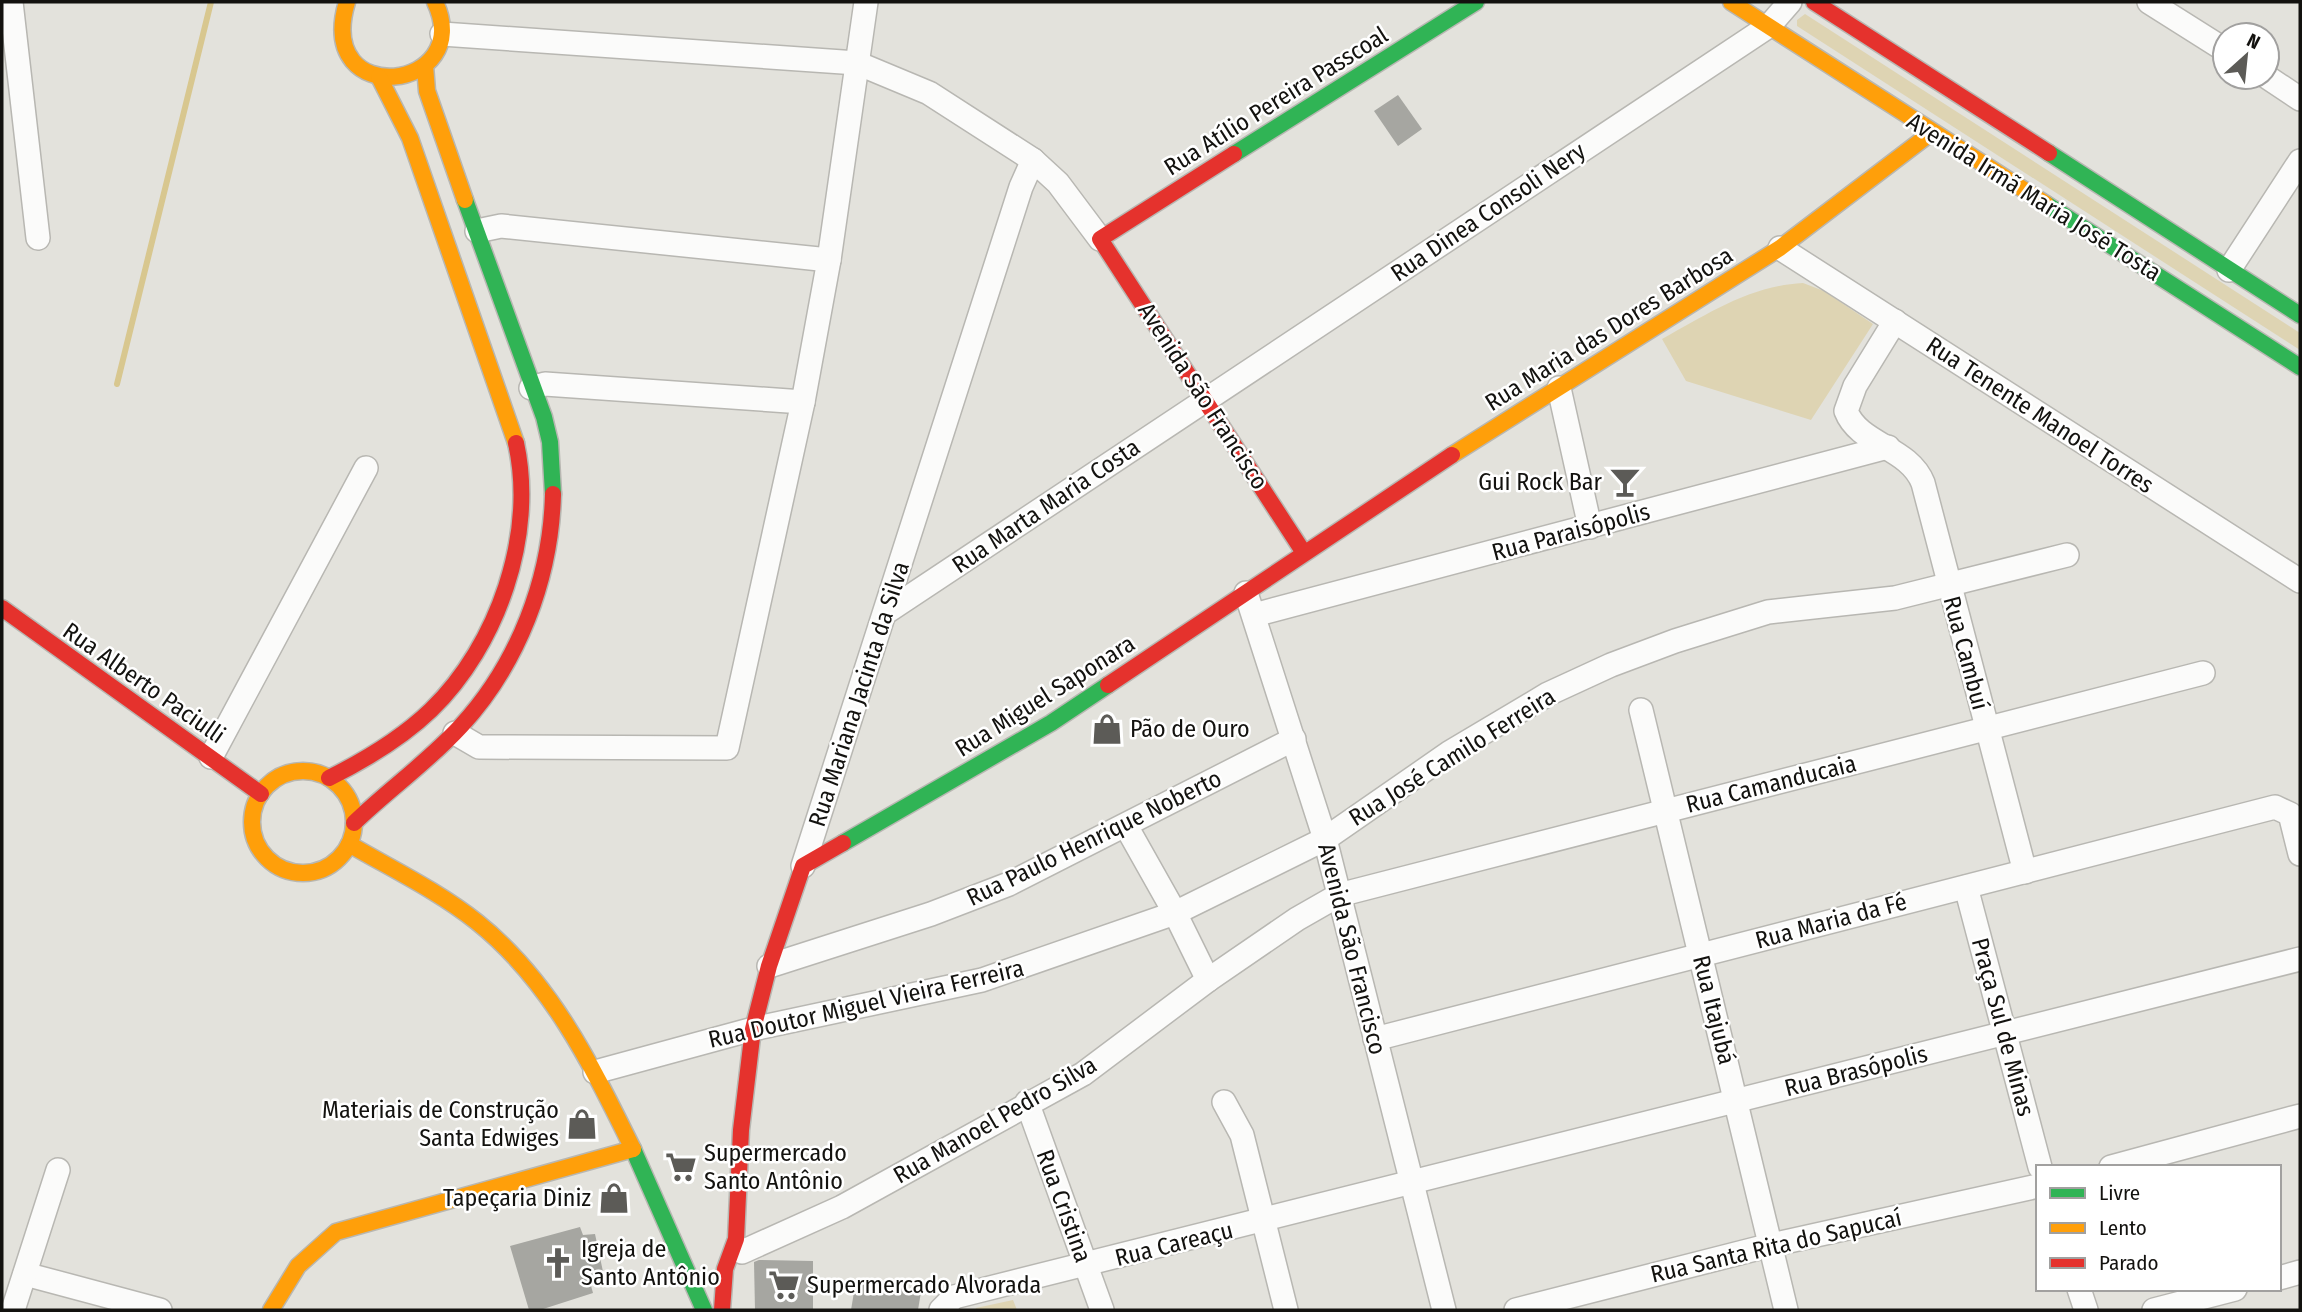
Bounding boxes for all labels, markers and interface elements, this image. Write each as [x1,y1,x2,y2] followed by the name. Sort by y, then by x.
[1159,21,1393,181] street label: Rua Atílio Pereira Passcoal
[2211,21,2281,91] north arrow
[2243,28,2264,54] text: N
[1902,107,2166,287] street label: Avenida Irmã Maria José Tosta
[1386,136,1591,287] street label: Rua Dinea Consoli Nery
[1480,241,1738,417] street label: Rua Maria das Dores Barbosa
[1132,298,1274,494] street label: Avenida São Francisco
[1921,331,2159,499] street label: Rua Tenente Manoel Torres
[947,433,1145,579] street label: Rua Marta Maria Costa
[1608,465,1642,499] bar icon: Gui Rock Bar
[1478,468,1603,496] place label: Gui Rock Bar
[1489,497,1653,567] street label: Rua Paraisópolis
[803,558,915,830] street label: Rua Mariana Jacinta da Silva
[1937,593,1995,713] street label: Rua Cambuí
[58,617,230,749] street label: Rua Alberto Paciulli
[950,629,1140,763] street label: Rua Miguel Saponara
[1344,682,1560,832] street label: Rua José Camilo Ferreira
[1090,712,1124,746] shop icon: Pão de Ouro
[1130,715,1250,743] place label: Pão de Ouro
[1683,749,1859,819] street label: Rua Camanducaia
[962,764,1226,912] street label: Rua Paulo Henrique Noberto
[1312,840,1392,1058] street label: Avenida São Francisco
[1752,887,1910,955] street label: Rua Maria da Fé
[1966,935,2040,1119] street label: Praça Sul de Minas
[1687,953,1741,1067] street label: Rua Itajubá
[706,954,1026,1054] street label: Rua Doutor Miguel Vieira Ferreira
[1782,1040,1930,1102] street label: Rua Brasópolis
[889,1050,1101,1190] street label: Rua Manoel Pedro Silva
[322,1096,559,1152] place label: Materiais de Construção Santa Edwiges
[565,1107,599,1141] shop icon: Materiais de Construção Santa Edwiges
[704,1139,847,1195] place label: Supermercado Santo Antônio
[1031,1146,1097,1266] street label: Rua Cristina
[664,1150,698,1184] supermarket icon: Supermercado Santo Antônio
[2036,1165,2281,1291] legend
[2099,1180,2140,1206] text: Livre
[597,1181,631,1215] shop icon: Tapeçaria Diniz
[443,1184,591,1212] place label: Tapeçaria Diniz
[1648,1203,1904,1289] street label: Rua Santa Rita do Sapucaí
[2099,1215,2147,1241] text: Lento
[1112,1216,1236,1272] street label: Rua Careaçu
[581,1235,720,1291] place label: Igreja de Santo Antônio
[541,1246,575,1280] church icon: Igreja de Santo Antônio
[2099,1250,2158,1276] text: Parado
[767,1268,801,1302] supermarket icon: Supermercado Alvorada
[807,1271,1041,1299] place label: Supermercado Alvorada

